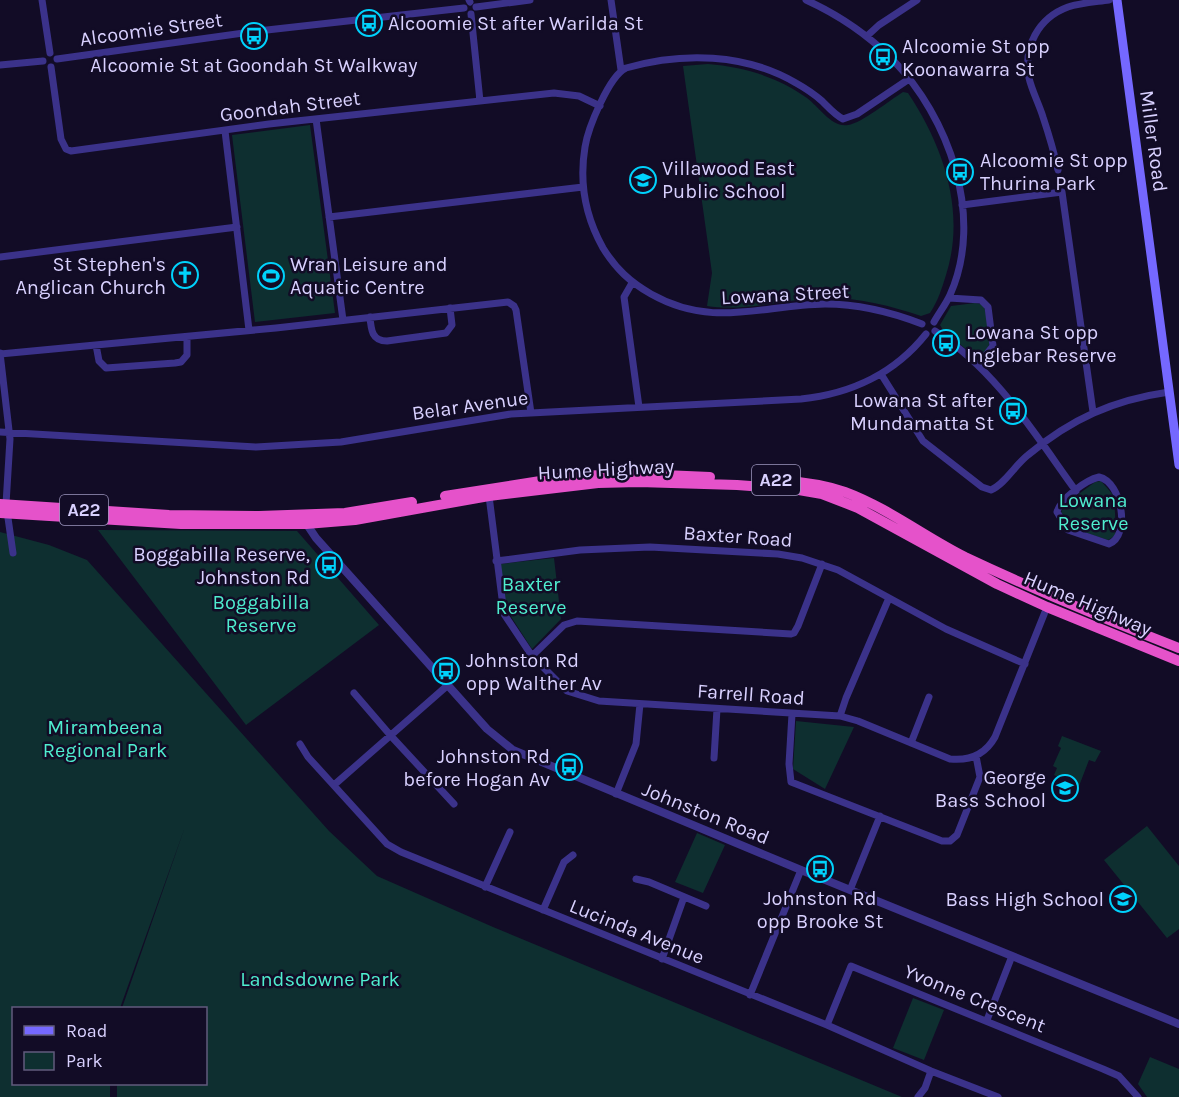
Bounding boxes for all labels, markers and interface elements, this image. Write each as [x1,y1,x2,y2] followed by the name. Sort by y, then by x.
[78,8,224,51] street label: Alcoomie Street
[354,8,384,38] bus stop icon: Alcoomie St after Warilda St
[388,12,644,35] place label: Alcoomie St after Warilda St
[239,21,269,51] bus stop icon: Alcoomie St at Goondah St Walkway
[902,35,1050,81] place label: Alcoomie St opp Koonawarra St
[868,42,898,72] bus stop icon: Alcoomie St opp Koonawarra St
[90,54,418,77] place label: Alcoomie St at Goondah St Walkway
[218,86,362,127] street label: Goondah Street
[1135,89,1172,193] street label: Miller Road
[980,149,1128,195] place label: Alcoomie St opp Thurina Park
[662,157,795,203] place label: Villawood East Public School
[945,157,975,187] bus stop icon: Alcoomie St opp Thurina Park
[628,165,658,195] school or university icon: Villawood East Public School
[15,253,166,299] place label: St Stephen's Anglican Church
[290,253,448,299] place label: Wran Leisure and Aquatic Centre
[170,260,200,290] church icon: St Stephen's Anglican Church
[256,261,286,291] sports icon: Wran Leisure and Aquatic Centre
[720,280,850,309] street label: Lowana Street
[966,321,1117,367] place label: Lowana St opp Inglebar Reserve
[931,328,961,358] bus stop icon: Lowana St opp Inglebar Reserve
[410,386,530,425] street label: Belar Avenue
[850,389,995,435] place label: Lowana St after Mundamatta St
[998,396,1028,426] bus stop icon: Lowana St after Mundamatta St
[537,454,675,485] street label: Hume Highway
[752,465,800,495] road number: A22
[1058,489,1128,535] park label: Lowana Reserve
[60,495,108,525] road number: A22
[683,521,793,552] street label: Baxter Road
[133,543,310,589] place label: Boggabilla Reserve, Johnston Rd
[314,550,344,580] bus stop icon: Boggabilla Reserve, Johnston Rd
[1020,566,1155,641] street label: Hume Highway
[496,573,566,619] park label: Baxter Reserve
[213,591,309,637] park label: Boggabilla Reserve
[466,649,602,695] place label: Johnston Rd opp Walther Av
[431,656,461,686] bus stop icon: Johnston Rd opp Walther Av
[696,679,806,710] street label: Farrell Road
[43,716,167,762] park label: Mirambeena Regional Park
[403,745,550,791] place label: Johnston Rd before Hogan Av
[554,752,584,782] bus stop icon: Johnston Rd before Hogan Av
[935,766,1046,812] place label: George Bass School
[1050,773,1080,803] school or university icon: George Bass School
[639,778,773,849] street label: Johnston Road
[805,854,835,884] bus stop icon: Johnston Rd opp Brooke St
[1108,884,1138,914] school or university icon: Bass High School
[757,887,884,933] place label: Johnston Rd opp Brooke St
[945,888,1104,911] place label: Bass High School
[566,894,708,969] street label: Lucinda Avenue
[901,960,1049,1038] street label: Yvonne Crescent
[240,968,400,991] park label: Landsdowne Park
[12,1007,207,1085] legend
[66,1020,107,1042] text: Road
[66,1050,103,1072] text: Park

